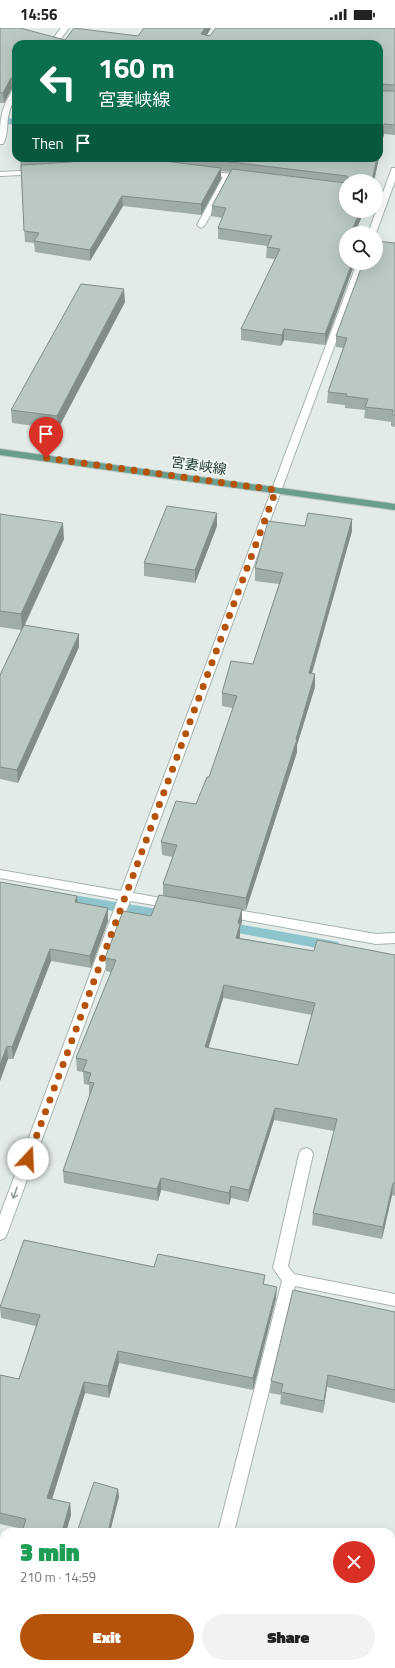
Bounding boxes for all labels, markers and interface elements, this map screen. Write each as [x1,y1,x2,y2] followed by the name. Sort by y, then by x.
[20,3,57,26] text: 14:56
[98,46,175,89] text: 160 m
[32,56,84,108] icon: left
[98,86,170,113] text: 宮妻峡線
[32,132,64,155] text: Then
[72,132,94,154] icon: arrive
[339,174,383,270] map controls
[339,174,383,218] button: sound
[339,226,383,270] button: search
[29,417,63,458] pin
[35,423,57,445] icon: arrive
[170,451,228,479] street label: 宮妻峡線
[7.0,1138,49.0,1180] position arrow
[11,1187,18,1200] one-way arrow
[20,1534,80,1570] text: 3 min
[333,1541,375,1583] button: close
[20,1567,96,1587] text: 210 m · 14:59
[20,1614,194,1660] button: Exit
[202,1614,375,1660] button: Share

